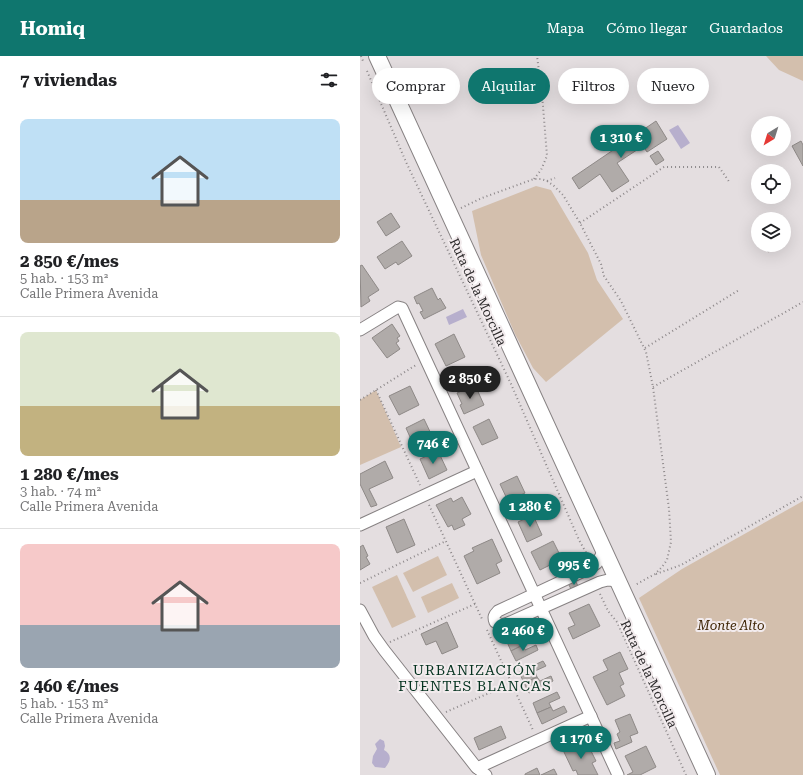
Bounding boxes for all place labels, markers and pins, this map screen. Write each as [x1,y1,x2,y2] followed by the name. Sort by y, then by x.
[584,125,658,159] pin: 1 310 €
[433,366,507,400] pin: 2 850 €
[405,431,461,465] pin: 746 €
[493,494,567,528] pin: 1 280 €
[546,552,602,586] pin: 995 €
[486,618,560,652] pin: 2 460 €
[544,726,618,760] pin: 1 170 €

